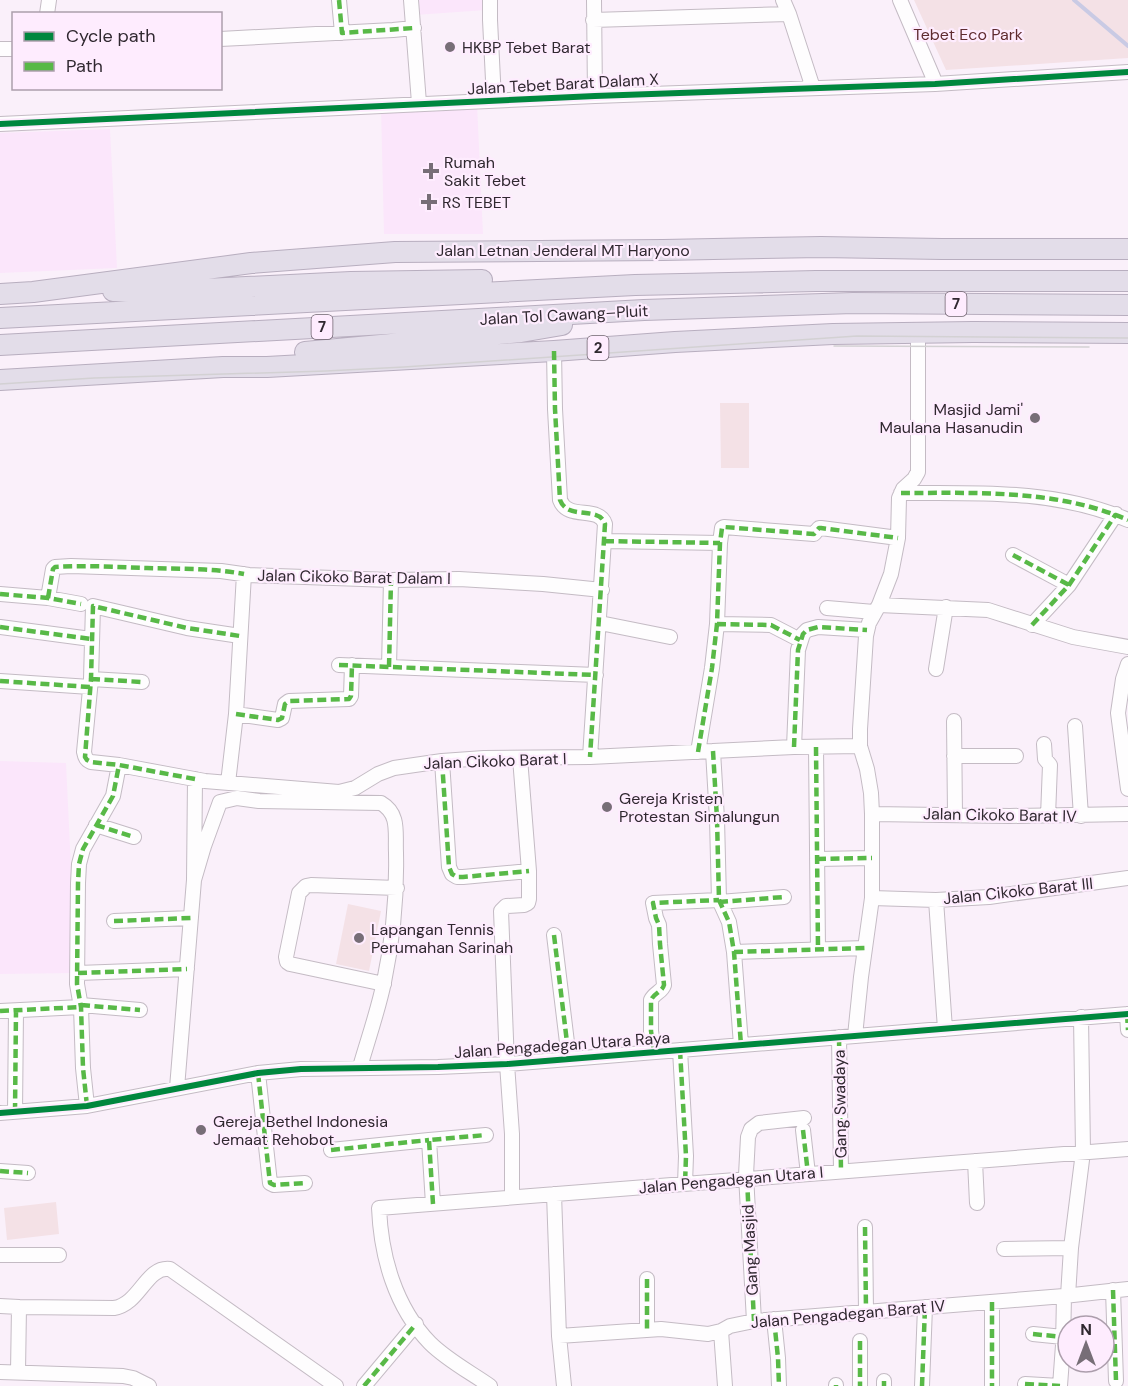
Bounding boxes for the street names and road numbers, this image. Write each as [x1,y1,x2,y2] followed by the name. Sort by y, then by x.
[467,68,660,100] street label: Jalan Tebet Barat Dalam X
[436,240,690,261] street label: Jalan Letnan Jenderal MT Haryono
[946,292,966,316] road number: 7
[479,300,649,330] street label: Jalan Tol Cawang–Pluit
[312,315,332,339] road number: 7
[588,336,608,360] road number: 2
[257,565,451,589] street label: Jalan Cikoko Barat Dalam I
[423,748,567,774] street label: Jalan Cikoko Barat I
[923,803,1077,827] street label: Jalan Cikoko Barat IV
[942,873,1094,909] street label: Jalan Cikoko Barat III
[453,1027,671,1063] street label: Jalan Pengadegan Utara Raya
[829,1049,851,1159] street label: Gang Swadaya
[638,1161,824,1199] street label: Jalan Pengadegan Utara I
[737,1204,763,1296] street label: Gang Masjid
[750,1295,946,1333] street label: Jalan Pengadegan Barat IV

